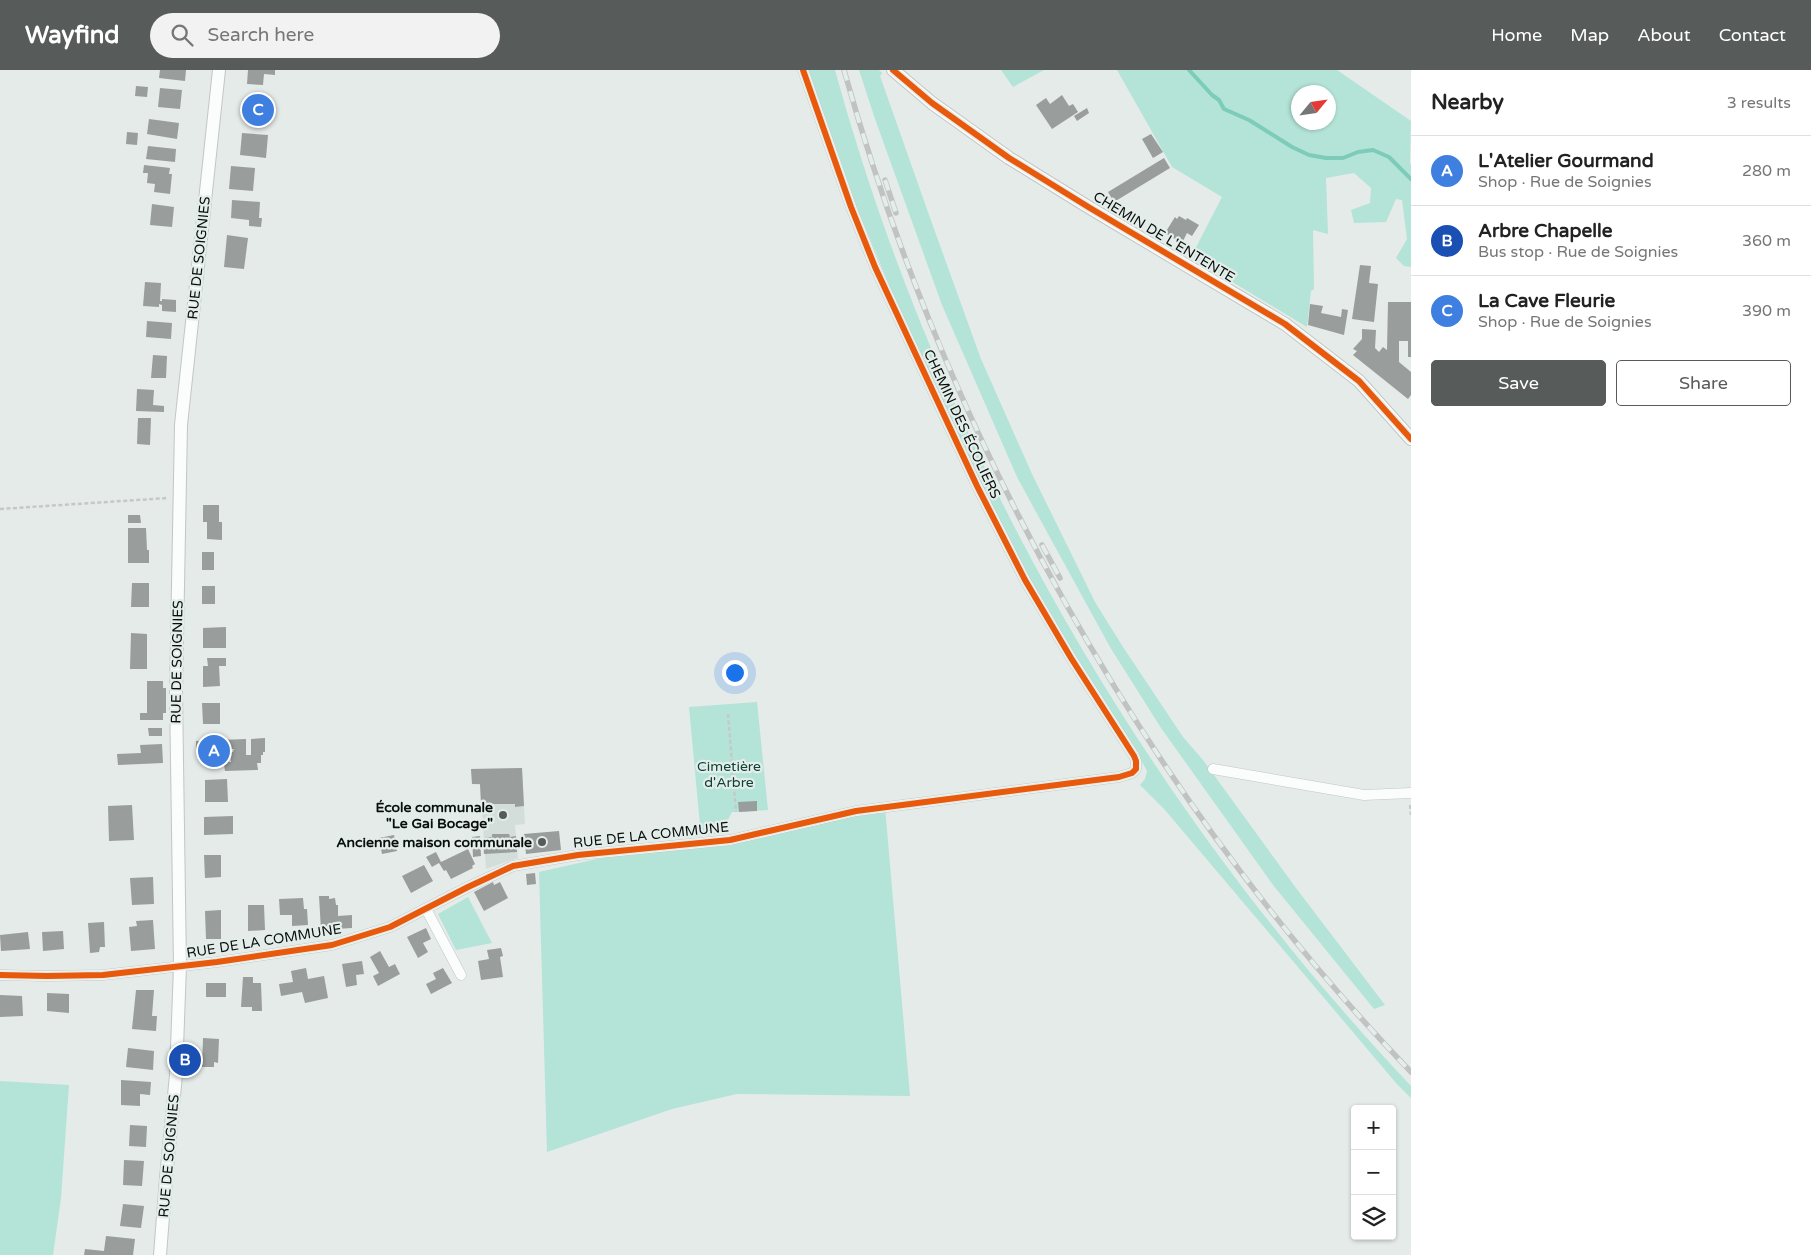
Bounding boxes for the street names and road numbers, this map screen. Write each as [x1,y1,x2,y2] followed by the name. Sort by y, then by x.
[1090,188,1238,286] street label: CHEMIN DE L'ENTENTE
[184,195,214,320] street label: RUE DE SOIGNIES
[920,347,1004,502] street label: CHEMIN DES ÉCOLIERS
[167,600,187,724] street label: RUE DE SOIGNIES
[572,818,730,852] street label: RUE DE LA COMMUNE
[185,920,343,962] street label: RUE DE LA COMMUNE
[155,1093,183,1218] street label: RUE DE SOIGNIES

